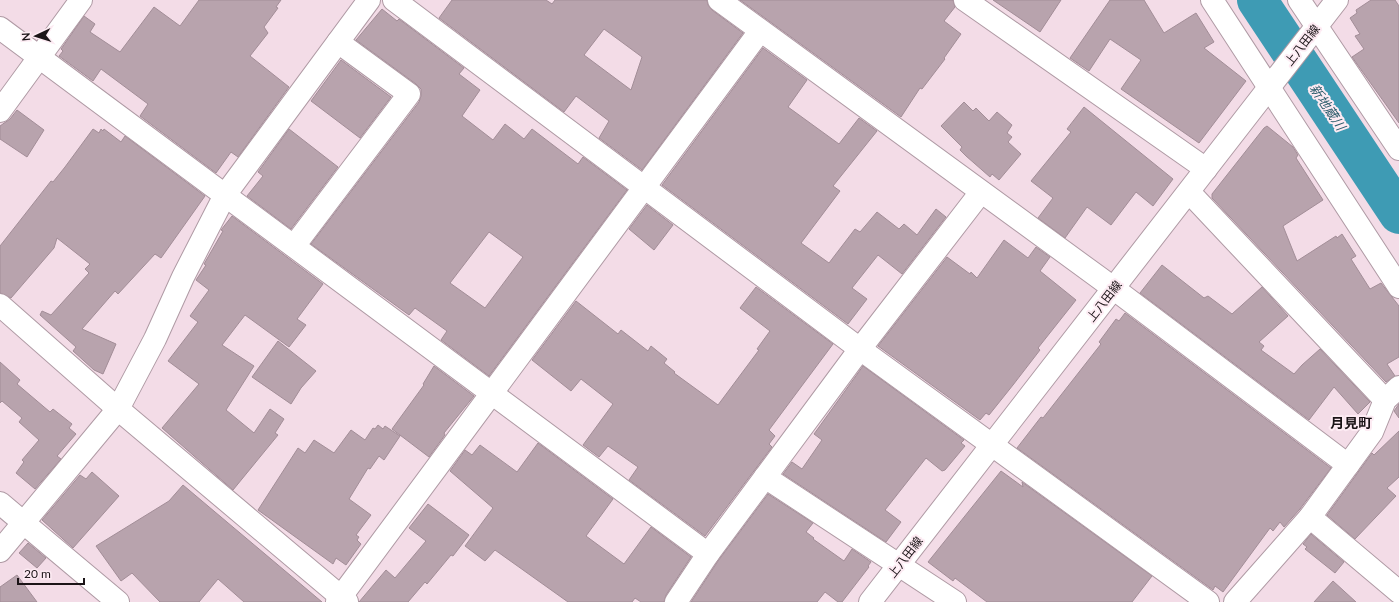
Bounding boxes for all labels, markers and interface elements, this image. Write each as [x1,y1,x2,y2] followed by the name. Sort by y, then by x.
[16,16,56,56] north arrow
[1281,21,1323,69] street label: 上八田線
[19,32,32,41] text: N
[1307,81,1350,135] water label: 新地蔵川
[1083,277,1125,325] street label: 上八田線
[1330,414,1372,431] district label: 月見町
[884,533,926,581] street label: 上八田線
[18,560,84,586] scale bar
[24,566,51,581] text: 20 m

